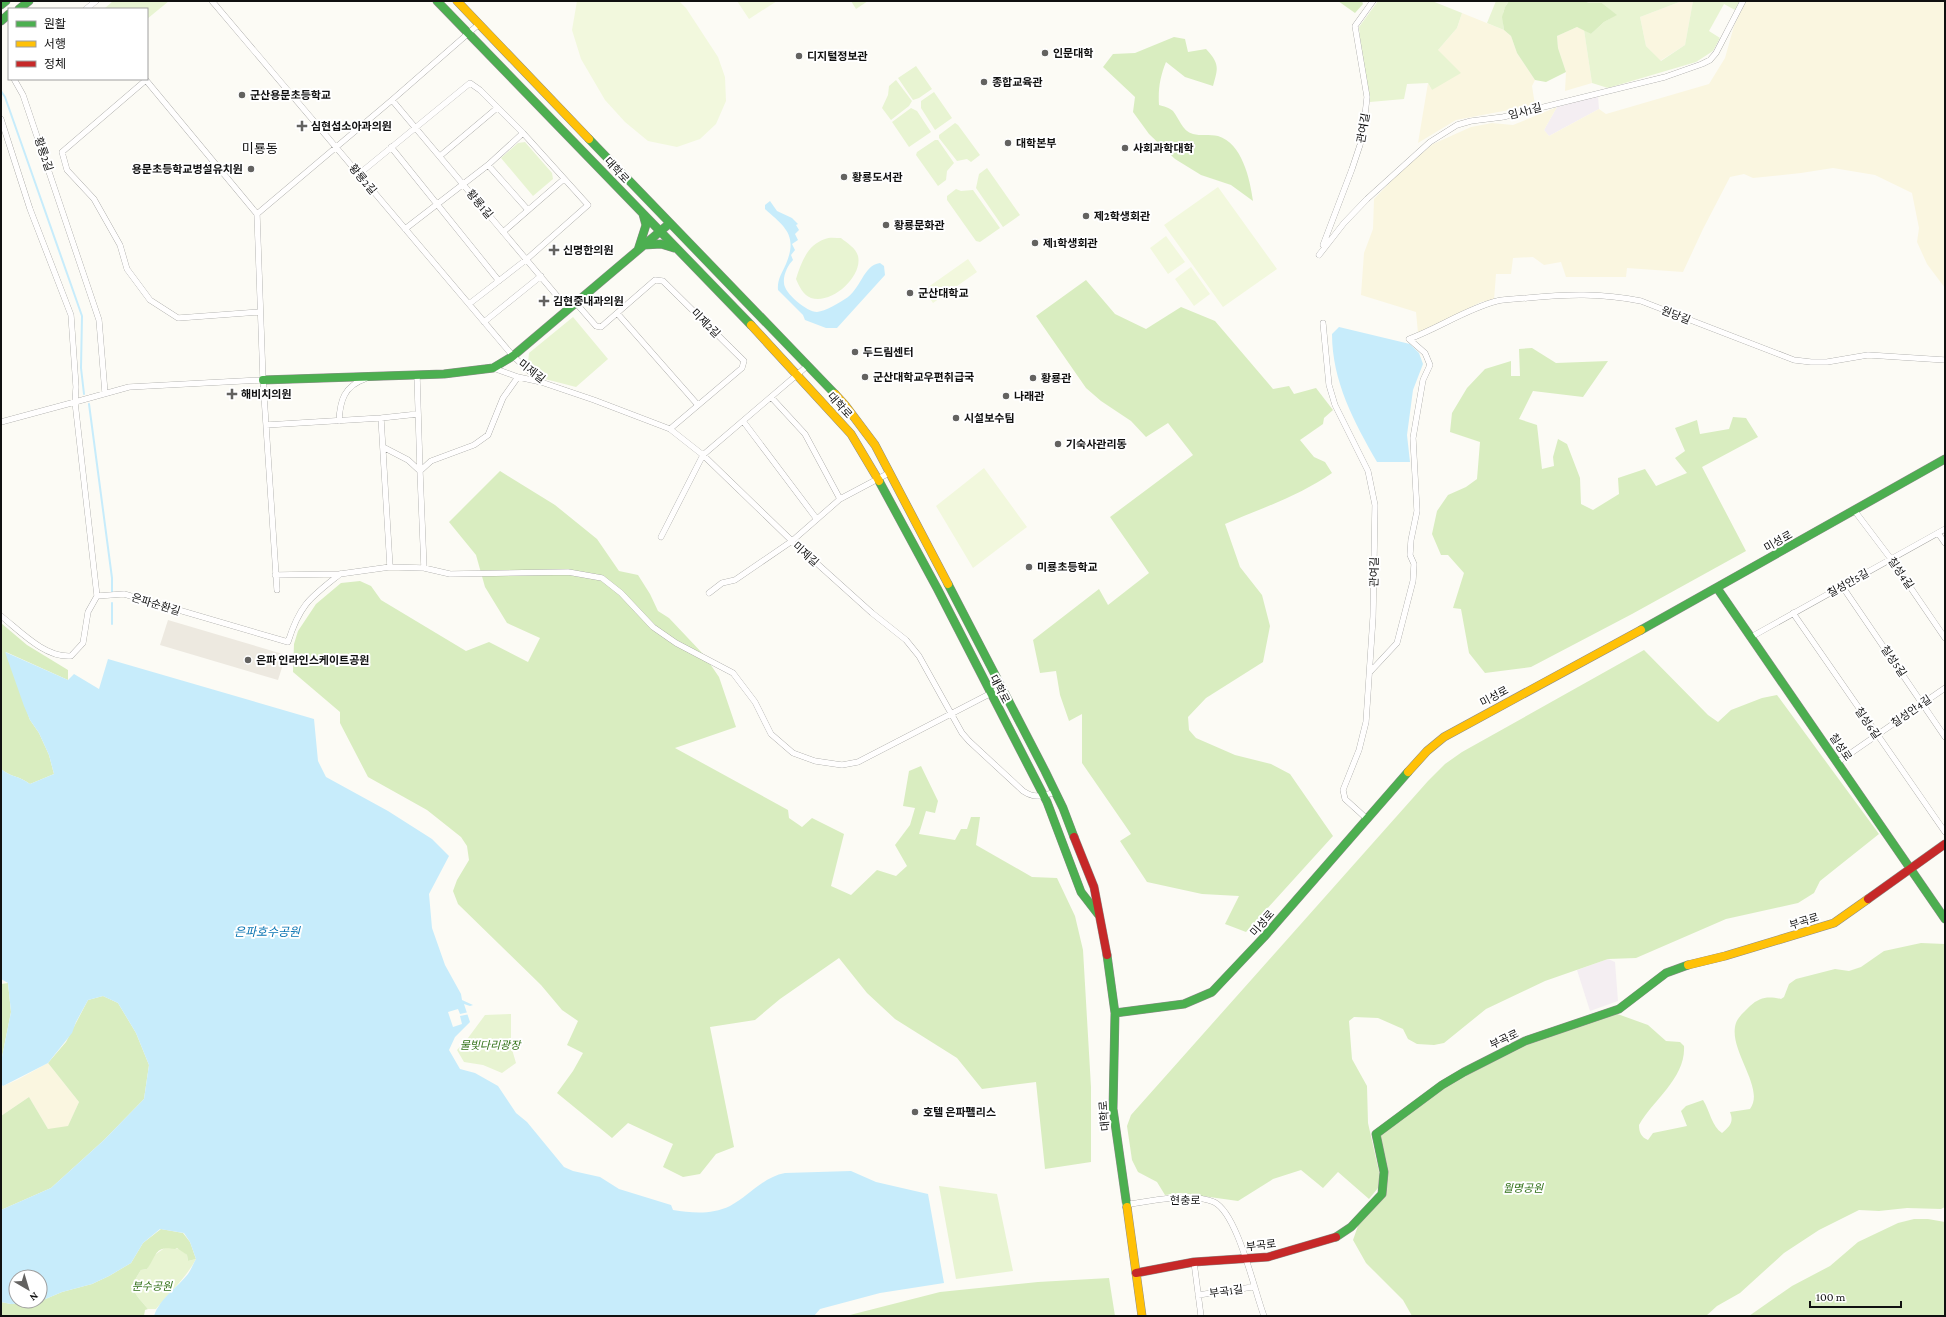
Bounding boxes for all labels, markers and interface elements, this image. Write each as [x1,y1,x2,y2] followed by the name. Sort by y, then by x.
[8,8,148,80] legend
[44,17,66,31] text: 원활
[44,37,66,51] text: 서행
[1053,47,1093,59] place label: 인문대학
[1040,48,1050,58] marker: 인문대학
[807,50,868,62] place label: 디지털정보관
[794,51,804,61] marker: 디지털정보관
[44,57,66,71] text: 정체
[992,76,1043,88] place label: 종합교육관
[979,77,989,87] marker: 종합교육관
[250,89,331,101] place label: 군산용문초등학교
[237,90,247,100] marker: 군산용문초등학교
[1507,101,1543,121] street label: 임사1길
[1354,112,1372,144] street label: 관여길
[296,120,308,132] marker: 심현섭소아과의원
[311,120,392,132] place label: 심현섭소아과의원
[33,135,55,173] street label: 황룡2길
[1016,137,1056,149] place label: 대학본부
[1003,138,1013,148] marker: 대학본부
[242,141,278,156] district label: 미룡동
[1133,142,1194,154] place label: 사회과학대학
[1120,143,1130,153] marker: 사회과학대학
[602,155,632,185] street label: 대학로
[347,162,379,196] street label: 황룡2길
[132,163,243,175] place label: 용문초등학교병설유치원
[246,164,256,174] marker: 용문초등학교병설유치원
[852,171,903,183] place label: 황룡도서관
[839,172,849,182] marker: 황룡도서관
[464,187,496,221] street label: 황룡1길
[1094,210,1150,222] place label: 제2학생회관
[1081,211,1091,221] marker: 제2학생회관
[894,219,945,231] place label: 황룡문화관
[881,220,891,230] marker: 황룡문화관
[1043,237,1098,249] place label: 제1학생회관
[1030,238,1040,248] marker: 제1학생회관
[548,244,560,256] marker: 신명한의원
[563,244,614,256] place label: 신명한의원
[918,287,969,299] place label: 군산대학교
[905,288,915,298] marker: 군산대학교
[538,295,550,307] marker: 김현중내과의원
[553,295,624,307] place label: 김현중내과의원
[1660,304,1692,326] street label: 원당길
[689,306,723,340] street label: 미제2길
[863,346,914,358] place label: 두드림센터
[850,347,860,357] marker: 두드림센터
[516,357,548,385] street label: 미제길
[873,371,974,383] place label: 군산대학교우편취급국
[860,372,870,382] marker: 군산대학교우편취급국
[1041,372,1071,384] place label: 황룡관
[1028,373,1038,383] marker: 황룡관
[226,388,238,400] marker: 해비치의원
[241,388,292,400] place label: 해비치의원
[825,390,855,420] street label: 대학로
[1014,390,1044,402] place label: 나래관
[1001,391,1011,401] marker: 나래관
[964,412,1015,424] place label: 시설보수팀
[951,413,961,423] marker: 시설보수팀
[1066,438,1127,450] place label: 기숙사관리동
[1053,439,1063,449] marker: 기숙사관리동
[1762,528,1794,554] street label: 미성로
[791,539,821,569] street label: 미제길
[1886,555,1916,591] street label: 칠성4길
[1368,557,1380,587] street label: 관여길
[1037,561,1098,573] place label: 미룡초등학교
[1024,562,1034,572] marker: 미룡초등학교
[1825,567,1871,599] street label: 칠성안5길
[130,591,182,617] street label: 은파순환길
[1879,643,1909,679] street label: 칠성5길
[256,654,369,666] place label: 은파 인라인스케이트공원
[243,655,253,665] marker: 은파 인라인스케이트공원
[988,673,1012,705] street label: 대학로
[1478,684,1510,708] street label: 미성로
[1889,693,1933,729] street label: 칠성안4길
[1853,705,1883,741] street label: 칠성6길
[1827,731,1855,763] street label: 칠성로
[1248,908,1276,938] street label: 미성로
[1788,911,1820,931] street label: 부곡로
[234,925,301,939] water label: 은파호수공원
[1488,1027,1520,1051] street label: 부곡로
[460,1039,522,1051] park label: 물빛다리광장
[1097,1100,1111,1132] street label: 대학로
[923,1106,996,1118] place label: 호텔 은파펠리스
[910,1107,920,1117] marker: 호텔 은파펠리스
[1503,1182,1544,1194] park label: 월명공원
[1170,1194,1200,1206] street label: 현충로
[1245,1237,1277,1253] street label: 부곡로
[8,1269,48,1309] north arrow
[132,1280,173,1292] park label: 분수공원
[1208,1283,1244,1299] street label: 부곡1길
[1810,1283,1901,1309] scale bar
[27,1290,41,1304] text: N
[1816,1290,1846,1304] text: 100 m

